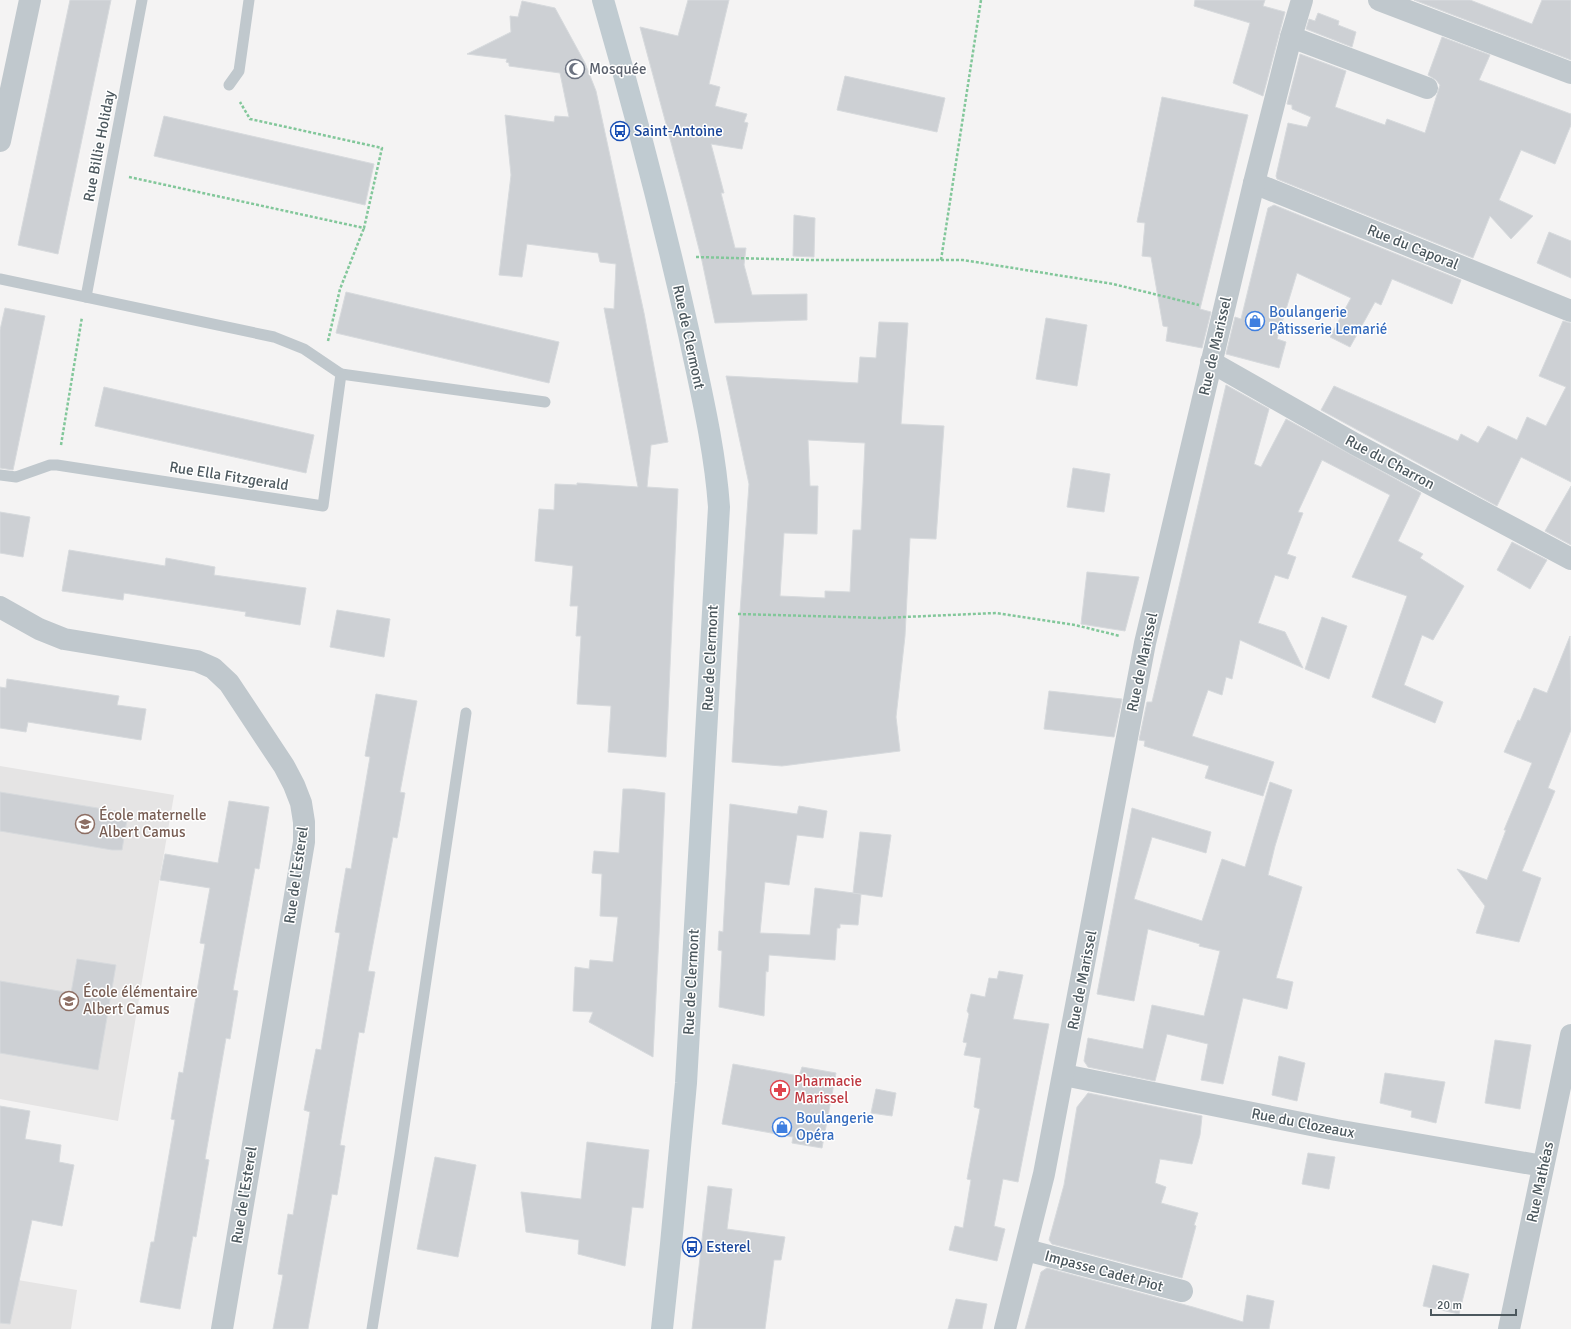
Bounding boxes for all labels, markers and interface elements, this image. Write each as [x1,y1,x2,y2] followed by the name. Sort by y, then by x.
[564,58,586,80] mosque icon: Mosquée
[589,60,647,78] place label: Mosquée
[79,89,119,203] street label: Rue Billie Holiday
[609,120,631,142] bus stop icon: Saint-Antoine
[634,122,723,140] place label: Saint-Antoine
[1365,221,1461,273] street label: Rue du Caporal
[669,283,709,391] street label: Rue de Clermont
[1195,295,1235,397] street label: Rue de Marissel
[1269,303,1387,338] place label: Boulangerie Pâtisserie Lemarié
[1244,310,1266,332] shop icon: Boulangerie Pâtisserie Lemarié
[1342,431,1438,493] street label: Rue du Charron
[168,458,290,494] street label: Rue Ella Fitzgerald
[698,605,722,711] street label: Rue de Clermont
[1123,611,1161,713] street label: Rue de Marissel
[99,805,206,841] place label: École maternelle Albert Camus
[74,813,96,835] school or university icon: École maternelle Albert Camus
[280,825,312,925] street label: Rue de l'Esterel
[679,929,703,1035] street label: Rue de Clermont
[1064,929,1100,1031] street label: Rue de Marissel
[83,982,198,1018] place label: École élémentaire Albert Camus
[58,990,80,1012] school or university icon: École élémentaire Albert Camus
[794,1072,862,1107] place label: Pharmacie Marissel
[769,1079,791,1101] pharmacy icon: Pharmacie Marissel
[1250,1104,1356,1142] street label: Rue du Clozeaux
[796,1109,874,1144] place label: Boulangerie Opéra
[771,1116,793,1138] shop icon: Boulangerie Opéra
[1523,1139,1557,1224] street label: Rue Mathéas
[227,1145,261,1245] street label: Rue de l'Esterel
[681,1236,703,1258] bus stop icon: Esterel
[706,1238,751,1256] place label: Esterel
[1043,1247,1165,1295] street label: Impasse Cadet Piot
[1431,1291,1516,1317] scale bar
[1437,1298,1462,1313] text: 20 m

